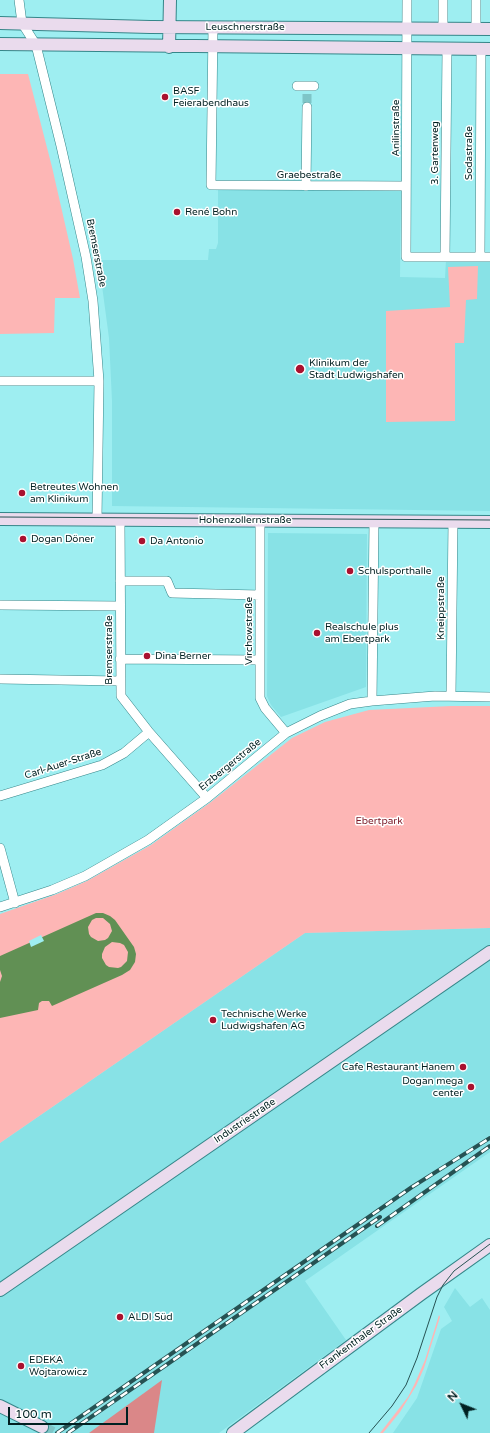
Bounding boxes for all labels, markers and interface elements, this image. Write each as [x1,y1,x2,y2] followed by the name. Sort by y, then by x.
[205,21,285,33] street label: Leuschnerstraße
[173,85,249,108] place label: BASF Feierabendhaus
[160,92,170,102] marker: BASF Feierabendhaus
[390,100,402,156] street label: Anilinstraße
[429,121,441,185] street label: 3. Gartenweg
[463,126,475,180] street label: Sodastraße
[277,169,341,181] street label: Graebestraße
[185,206,237,218] place label: René Bohn
[172,207,182,217] marker: René Bohn
[83,218,109,288] street label: Bremserstraße
[309,357,404,380] place label: Klinikum der Stadt Ludwigshafen
[294,363,306,375] marker: Klinikum der Stadt Ludwigshafen
[30,481,118,504] place label: Betreutes Wohnen am Klinikum
[17,488,27,498] marker: Betreutes Wohnen am Klinikum
[199,514,291,526] street label: Hohenzollernstraße
[31,533,94,545] place label: Dogan Döner
[18,534,28,544] marker: Dogan Döner
[150,535,203,547] place label: Da Antonio
[137,536,147,546] marker: Da Antonio
[358,565,431,577] place label: Schulsporthalle
[345,566,355,576] marker: Schulsporthalle
[435,576,447,640] street label: Kneippstraße
[243,597,255,665] street label: Virchowstraße
[103,615,115,685] street label: Bremserstraße
[325,621,399,644] place label: Realschule plus am Ebertpark
[312,628,322,638] marker: Realschule plus am Ebertpark
[155,650,211,662] place label: Dina Berner
[142,651,152,661] marker: Dina Berner
[197,736,263,794] street label: Erzbergerstraße
[23,746,103,782] street label: Carl-Auer-Straße
[355,815,403,827] park label: Ebertpark
[221,1008,307,1032] place label: Technische Werke Ludwigshafen AG
[208,1015,218,1025] marker: Technische Werke Ludwigshafen AG
[342,1061,455,1073] place label: Cafe Restaurant Hanem
[458,1062,468,1072] marker: Cafe Restaurant Hanem
[402,1075,463,1098] place label: Dogan mega center
[466,1082,476,1092] marker: Dogan mega center
[212,1096,278,1146] street label: Industriestraße
[317,1304,405,1372] street label: Frankenthaler Straße
[128,1311,173,1323] place label: ALDI Süd
[115,1312,125,1322] marker: ALDI Süd
[29,1354,87,1378] place label: EDEKA Wojtarowicz
[16,1361,26,1371] marker: EDEKA Wojtarowicz
[442,1385,482,1425] north arrow
[445,1389,461,1404] text: N
[10,1399,130,1425] scale bar
[15,1407,52,1421] text: 100 m

